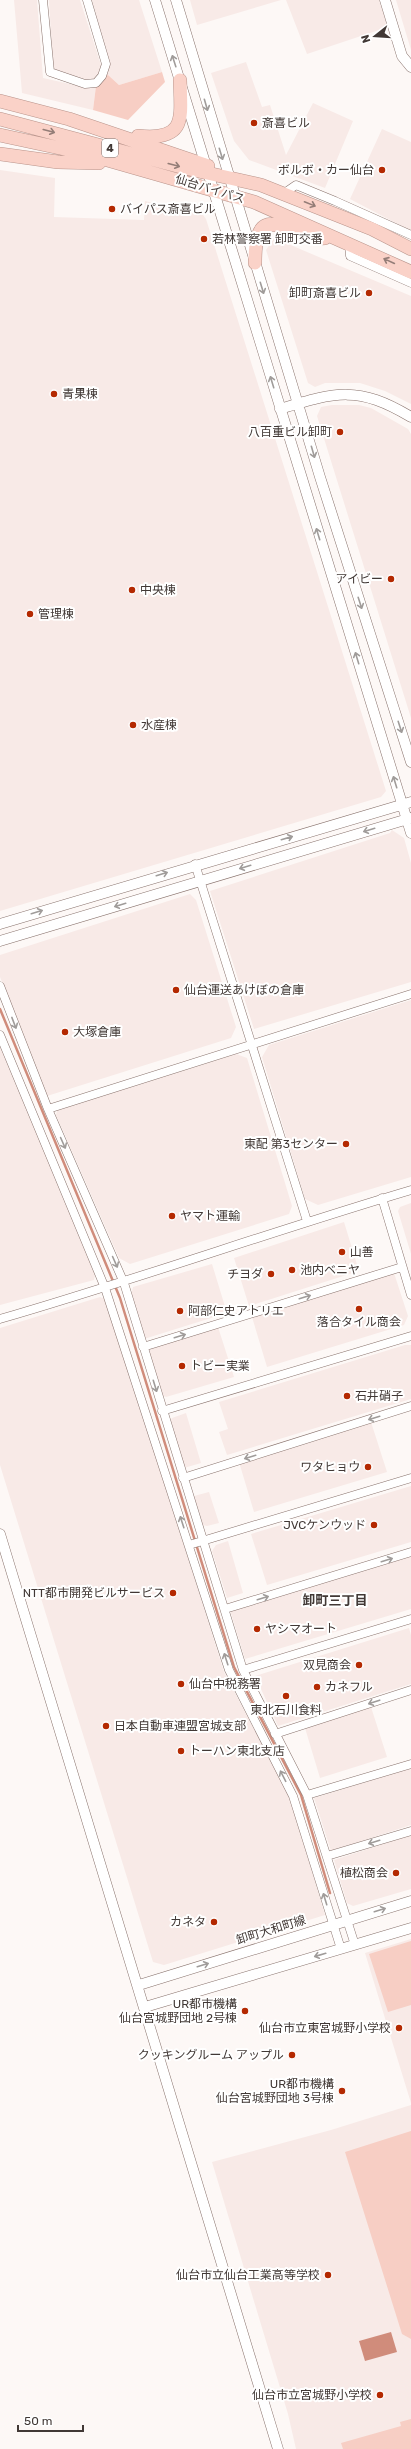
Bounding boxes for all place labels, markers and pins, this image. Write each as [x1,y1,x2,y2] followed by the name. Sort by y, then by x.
[262,116,310,130] place label: 斎喜ビル
[249,118,259,128] marker: 斎喜ビル
[278,163,374,177] place label: ボルボ・カー仙台
[377,165,387,175] marker: ボルボ・カー仙台
[120,202,216,216] place label: バイパス斎喜ビル
[107,204,117,214] marker: バイパス斎喜ビル
[212,232,323,246] place label: 若林警察署 卸町交番
[199,234,209,244] marker: 若林警察署 卸町交番
[289,286,361,300] place label: 卸町斎喜ビル
[364,288,374,298] marker: 卸町斎喜ビル
[62,387,98,401] place label: 青果棟
[49,389,59,399] marker: 青果棟
[248,425,332,439] place label: 八百重ビル卸町
[335,427,345,437] marker: 八百重ビル卸町
[336,572,383,586] place label: アイビー
[386,574,396,584] marker: アイビー
[140,583,176,597] place label: 中央棟
[127,585,137,595] marker: 中央棟
[38,607,74,621] place label: 管理棟
[25,609,35,619] marker: 管理棟
[141,718,177,732] place label: 水産棟
[128,720,138,730] marker: 水産棟
[184,983,304,997] place label: 仙台運送あけぼの倉庫
[171,985,181,995] marker: 仙台運送あけぼの倉庫
[73,1025,121,1039] place label: 大塚倉庫
[60,1027,70,1037] marker: 大塚倉庫
[244,1137,338,1151] place label: 東配 第3センター
[341,1139,351,1149] marker: 東配 第3センター
[180,1209,240,1223] place label: ヤマト運輸
[167,1211,177,1221] marker: ヤマト運輸
[350,1245,374,1259] place label: 山善
[337,1247,347,1257] marker: 山善
[300,1263,360,1277] place label: 池内ベニヤ
[287,1265,297,1275] marker: 池内ベニヤ
[227,1267,263,1281] place label: チヨダ
[266,1269,276,1279] marker: チヨダ
[188,1304,284,1318] place label: 阿部仁史アトリエ
[354,1304,364,1314] marker: 落合タイル商会
[175,1306,185,1316] marker: 阿部仁史アトリエ
[317,1315,401,1329] place label: 落合タイル商会
[190,1359,250,1373] place label: トビー実業
[177,1361,187,1371] marker: トビー実業
[355,1389,403,1403] place label: 石井硝子
[342,1391,352,1401] marker: 石井硝子
[300,1460,360,1474] place label: ワタヒョウ
[363,1462,373,1472] marker: ワタヒョウ
[283,1518,366,1532] place label: JVCケンウッド
[369,1520,379,1530] marker: JVCケンウッド
[23,1586,165,1600] place label: NTT都市開発ビルサービス
[168,1588,178,1598] marker: NTT都市開発ビルサービス
[265,1622,337,1636] place label: ヤシマオート
[252,1624,262,1634] marker: ヤシマオート
[303,1658,351,1672] place label: 双見商会
[354,1660,364,1670] marker: 双見商会
[189,1677,261,1691] place label: 仙台中税務署
[176,1679,186,1689] marker: 仙台中税務署
[325,1680,373,1694] place label: カネフル
[312,1682,322,1692] marker: カネフル
[281,1691,291,1701] marker: 東北石川食料
[250,1703,322,1717] place label: 東北石川食料
[114,1719,246,1733] place label: 日本自動車連盟宮城支部
[101,1721,111,1731] marker: 日本自動車連盟宮城支部
[189,1744,285,1758] place label: トーハン東北支店
[176,1746,186,1756] marker: トーハン東北支店
[340,1866,388,1880] place label: 植松商会
[391,1868,401,1878] marker: 植松商会
[170,1915,206,1929] place label: カネタ
[209,1917,219,1927] marker: カネタ
[119,1997,237,2025] place label: UR都市機構 仙台宮城野団地 2号棟
[240,2006,250,2016] marker: UR都市機構 仙台宮城野団地 2号棟
[259,2021,391,2035] place label: 仙台市立東宮城野小学校
[394,2023,404,2033] marker: 仙台市立東宮城野小学校
[138,2048,284,2062] place label: クッキングルーム アップル
[287,2050,297,2060] marker: クッキングルーム アップル
[216,2077,334,2105] place label: UR都市機構 仙台宮城野団地 3号棟
[337,2086,347,2096] marker: UR都市機構 仙台宮城野団地 3号棟
[176,2268,320,2282] place label: 仙台市立仙台工業高等学校
[323,2270,333,2280] marker: 仙台市立仙台工業高等学校
[252,2388,372,2402] place label: 仙台市立宮城野小学校
[375,2390,385,2400] marker: 仙台市立宮城野小学校

